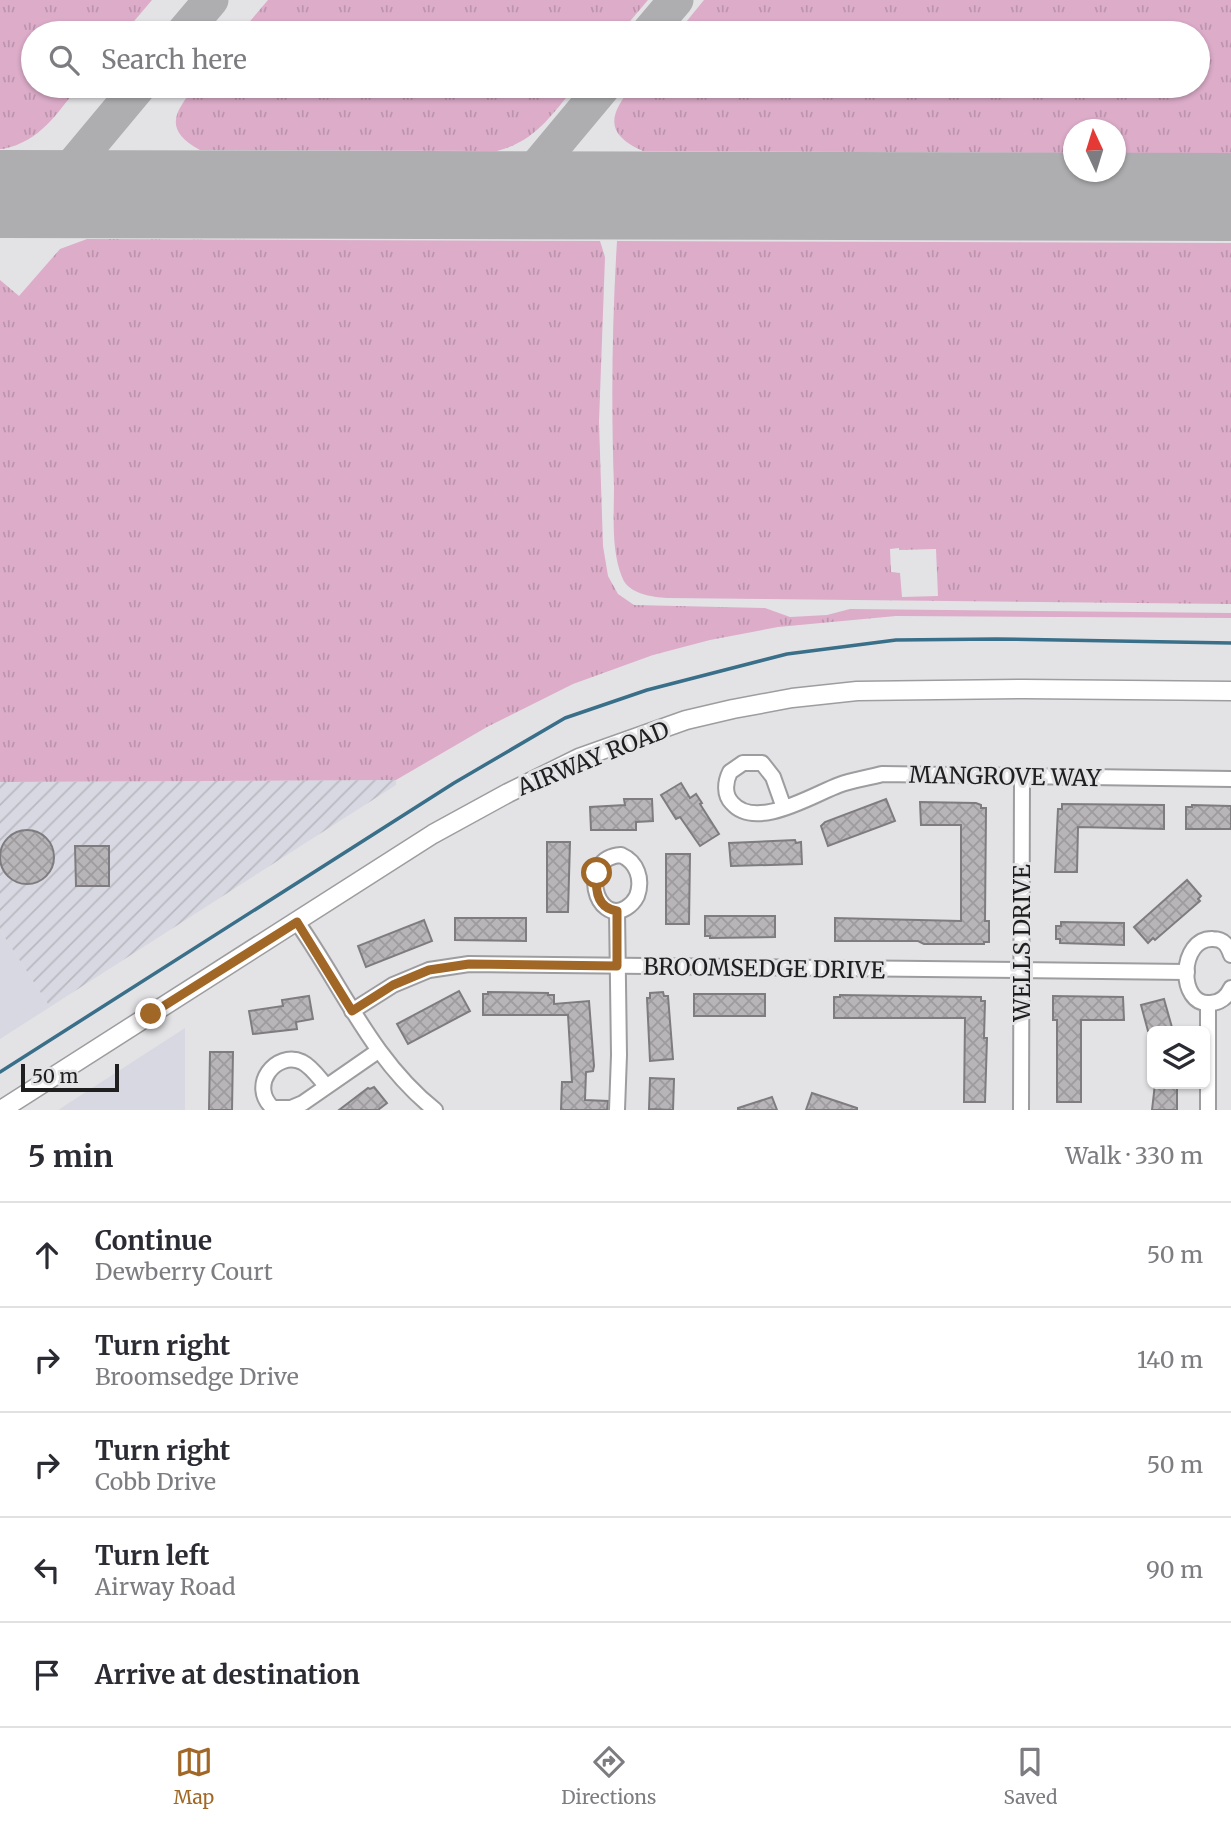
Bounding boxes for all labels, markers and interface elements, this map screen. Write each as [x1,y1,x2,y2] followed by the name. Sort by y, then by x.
[21,21,1210,98] search box
[45,41,83,79] icon: search
[101,43,247,76] text: Search here
[1063,119,1126,182] north arrow
[512,714,673,802] street label: AIRWAY ROAD
[909,760,1103,792] street label: MANGROVE WAY
[581,857,612,888] route start
[1007,864,1036,1023] street label: WELLS DRIVE
[643,951,886,985] street label: BROOMSEDGE DRIVE
[135,998,166,1029] route end
[1147,1026,1210,1089] map controls
[1147,1026,1210,1089] button: layers
[21,1061,119,1093] scale bar
[32,1064,78,1088] text: 50 m
[28,1137,113,1175] text: 5 min
[1065,1141,1203,1170] text: Walk · 330 m
[95,1224,212,1257] text: Continue
[28,1236,66,1274] icon: ahead
[1147,1240,1203,1269] text: 50 m
[95,1257,273,1286] text: Dewberry Court
[95,1329,230,1362] text: Turn right
[28,1341,66,1379] icon: right
[1137,1345,1203,1374] text: 140 m
[95,1362,299,1391] text: Broomsedge Drive
[95,1434,230,1467] text: Turn right
[28,1446,66,1484] icon: right
[1147,1450,1203,1479] text: 50 m
[95,1467,216,1496] text: Cobb Drive
[95,1539,209,1572] text: Turn left
[28,1551,66,1589] icon: left
[1146,1555,1203,1584] text: 90 m
[95,1572,236,1601] text: Airway Road
[28,1656,66,1694] icon: arrive
[95,1658,360,1691] text: Arrive at destination
[174,1743,214,1809] tab: Map
[561,1743,656,1809] tab: Directions
[1004,1743,1057,1809] tab: Saved

